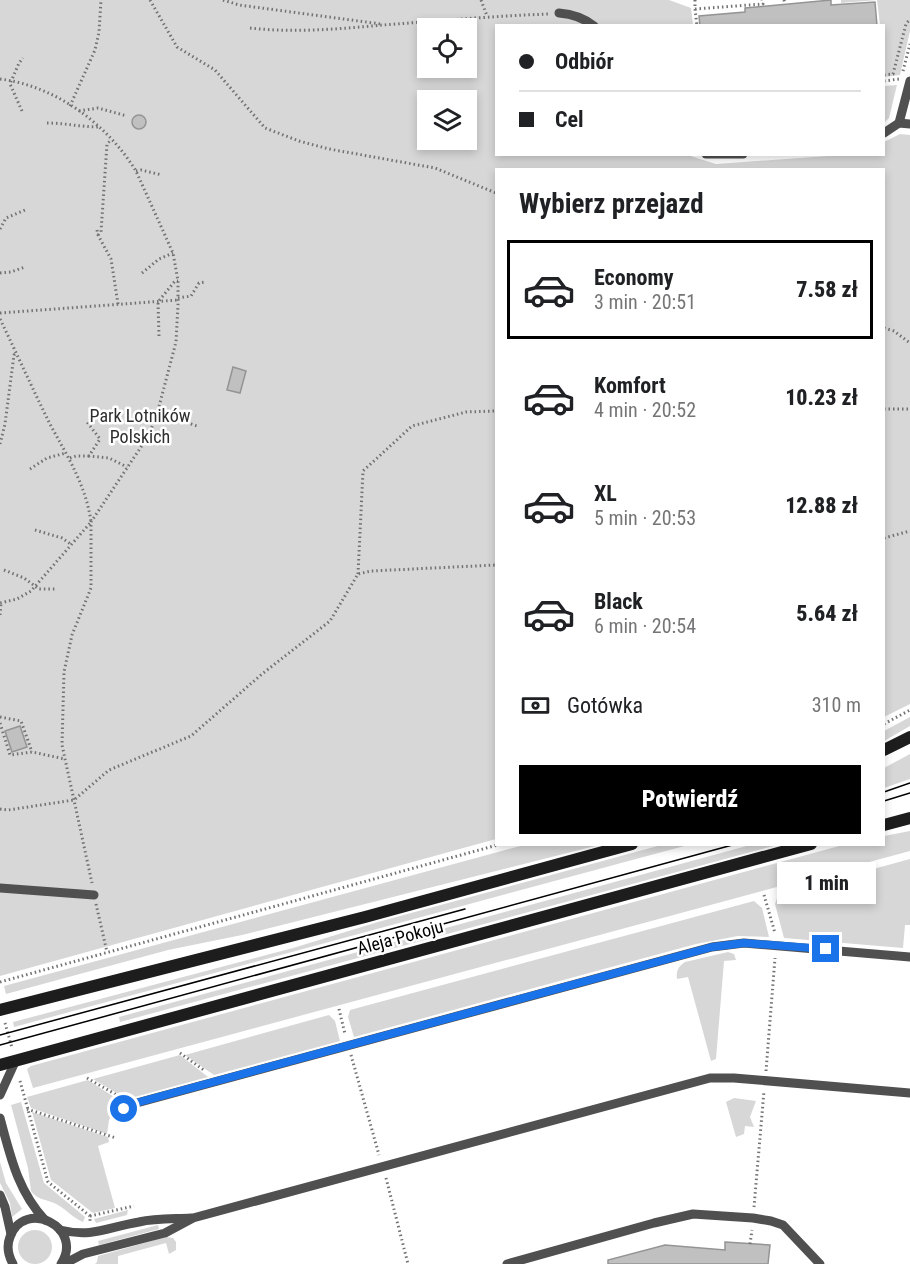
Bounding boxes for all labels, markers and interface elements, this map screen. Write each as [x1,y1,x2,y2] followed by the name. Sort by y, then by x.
[417,18,477,150] map controls
[417,18,477,78] button: locate
[555,49,614,74] text: Odbiór
[417,90,477,150] button: layers
[555,107,584,132] text: Cel
[519,188,704,220] text: Wybierz przejazd
[522,263,576,317] icon: car
[594,265,674,290] text: Economy
[796,277,858,302] text: 7.58 zł
[594,290,696,314] text: 3 min · 20:51
[522,371,576,425] icon: car
[594,373,666,398] text: Komfort
[785,385,858,410] text: 10.23 zł
[594,398,696,422] text: 4 min · 20:52
[90,405,191,447] park label: Park Lotników Polskich
[522,479,576,533] icon: car
[594,481,617,506] text: XL
[785,493,858,518] text: 12.88 zł
[594,506,696,530] text: 5 min · 20:53
[522,587,576,641] icon: car
[594,589,643,614] text: Black
[796,601,858,626] text: 5.64 zł
[594,614,696,638] text: 6 min · 20:54
[519,689,552,722] icon: cash
[567,693,643,718] text: Gotówka
[812,693,861,717] text: 310 m
[519,765,861,834] button: Potwierdź
[776,862,876,904] callout: 1 min
[804,871,849,895] text: 1 min
[355,915,445,959] street label: Aleja Pokoju
[812,935,839,962] route end
[110,1095,137,1122] route start

